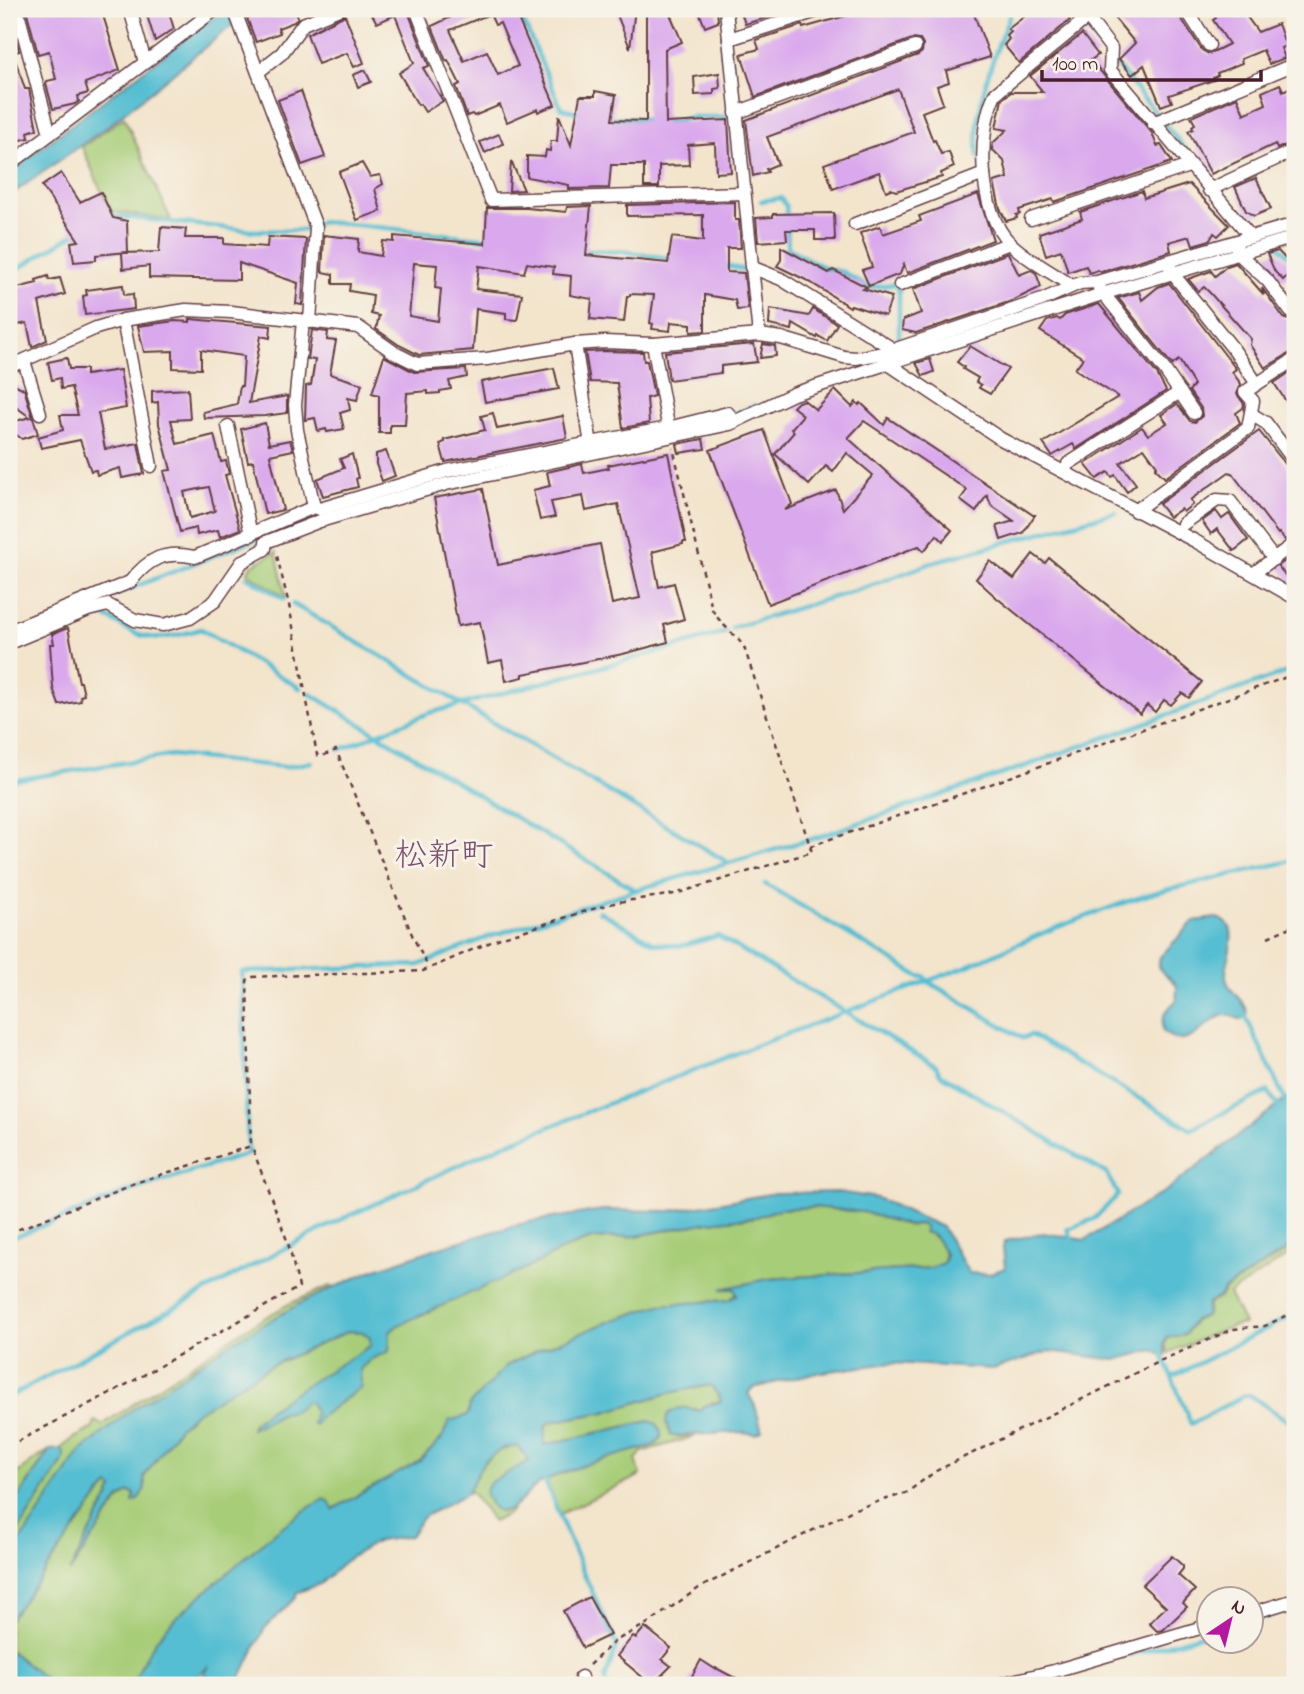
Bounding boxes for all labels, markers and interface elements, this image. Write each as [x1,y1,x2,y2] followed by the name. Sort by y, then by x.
[1042,38,1260,82] scale bar
[1052,50,1098,80] text: 100 m
[395,833,494,881] district label: 松新町
[1196,1586,1266,1656] north arrow
[1225,1593,1251,1623] text: N

